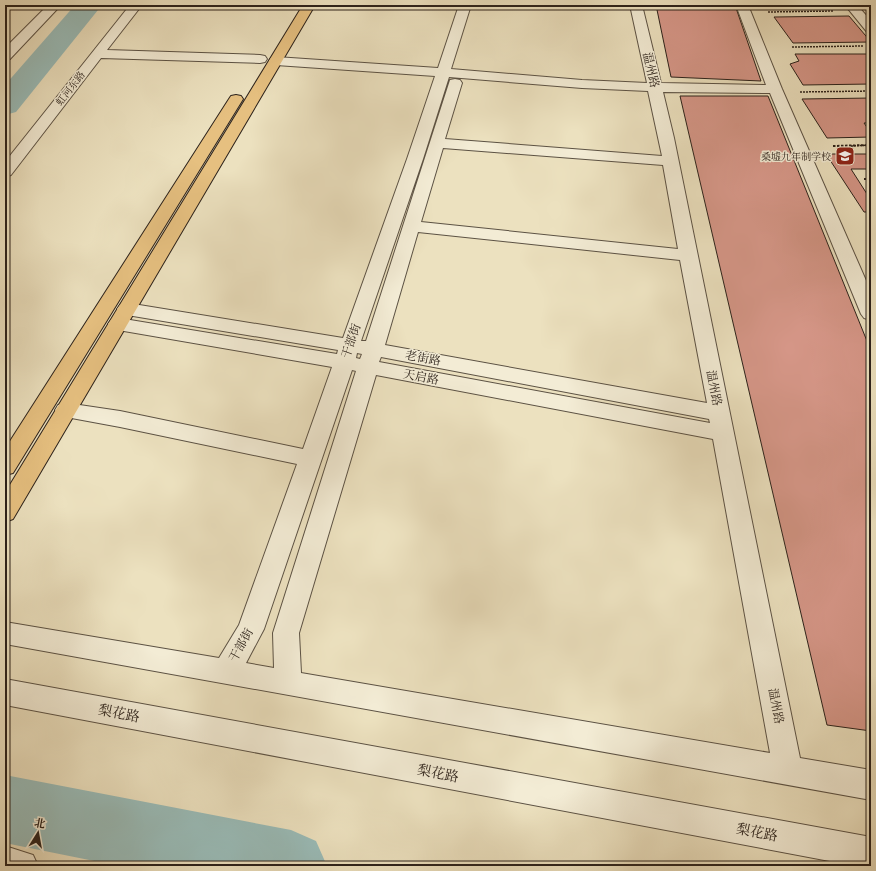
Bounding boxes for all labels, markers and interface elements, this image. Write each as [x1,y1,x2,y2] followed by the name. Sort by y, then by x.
[639,50,664,89] street label: 温州路
[52,68,89,109] street label: 虹河东路
[834,145,856,167] school or university icon: 桑墟九年制学校
[761,149,831,164] place label: 桑墟九年制学校
[337,320,365,361] street label: 干部街
[404,346,442,369] street label: 老街路
[402,365,440,388] street label: 天启路
[703,369,726,407] street label: 温州路
[224,624,257,665] street label: 干部街
[765,687,788,725] street label: 温州路
[96,699,142,727] street label: 梨花路
[415,759,461,787] street label: 梨花路
[18,813,58,853] north arrow
[33,814,47,832] text: 北
[734,818,780,846] street label: 梨花路

